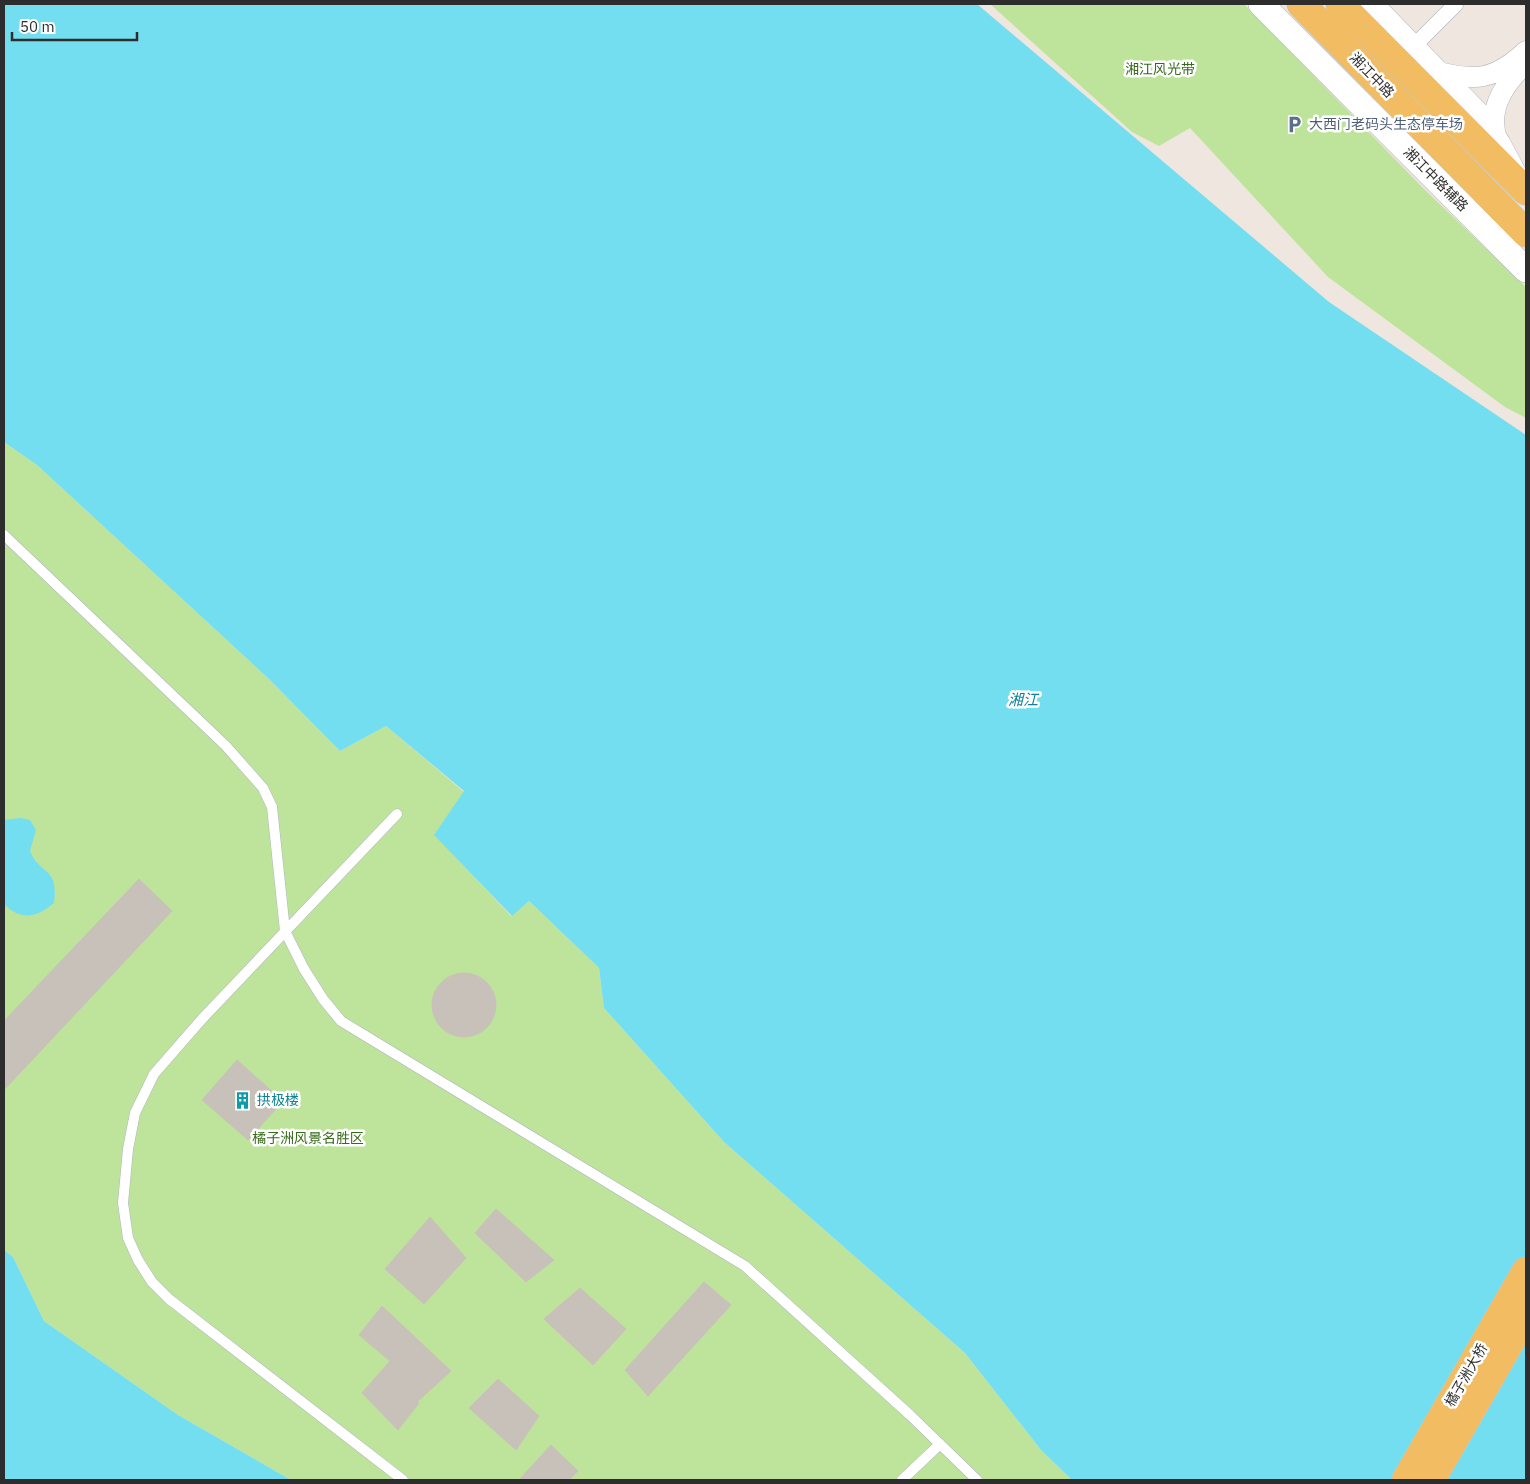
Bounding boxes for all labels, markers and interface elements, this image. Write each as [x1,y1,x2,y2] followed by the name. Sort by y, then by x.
[12,10,138,42] scale bar
[20,17,55,36] text: 50 m
[1346,49,1398,101] street label: 湘江中路
[1125,60,1195,78] park label: 湘江风光带
[1285,114,1305,134] parking icon: 大西门老码头生态停车场
[1309,115,1463,133] place label: 大西门老码头生态停车场
[1400,143,1472,215] street label: 湘江中路辅路
[1008,690,1040,709] water label: 湘江
[233,1090,253,1110] building icon: 拱极楼
[257,1091,299,1109] place label: 拱极楼
[252,1129,364,1147] park label: 橘子洲风景名胜区
[1441,1340,1491,1410] street label: 橘子洲大桥

